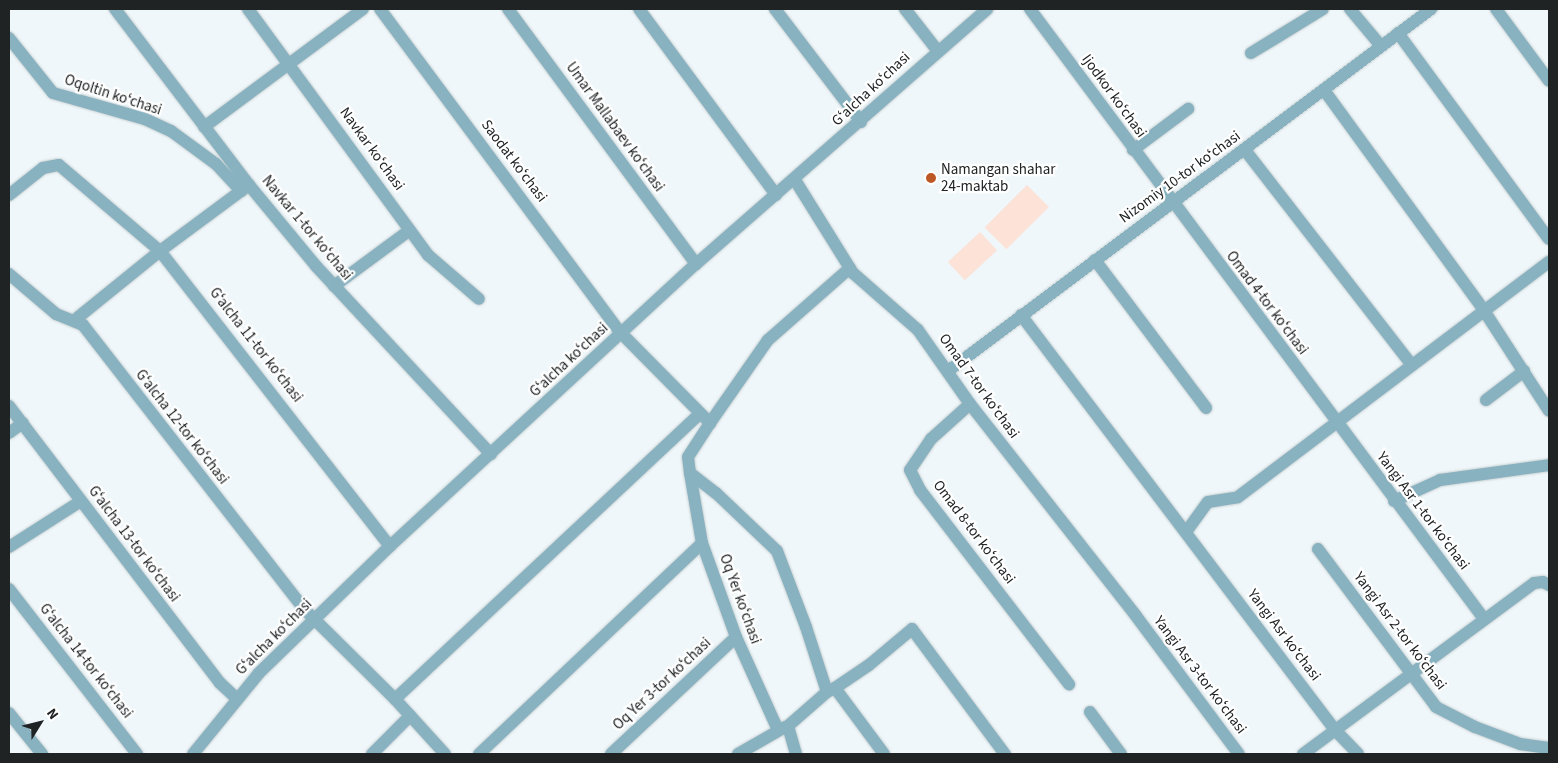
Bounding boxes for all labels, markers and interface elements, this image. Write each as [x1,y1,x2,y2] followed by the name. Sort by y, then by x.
[828,48,914,130] street label: Gʻalcha koʻchasi
[1078,51,1150,141] street label: Ijodkor koʻchasi
[562,59,668,195] street label: Umar Mallabaev koʻchasi
[62,71,164,119] street label: Oqoltin koʻchasi
[336,104,408,194] street label: Navkar koʻchasi
[477,116,551,206] street label: Saodat koʻchasi
[1116,127,1244,227] street label: Nizomiy 10-tor koʻchasi
[941,160,1055,195] place label: Namangan shahar 24-maktab
[258,172,356,284] street label: Navkar 1-tor koʻchasi
[925,172,937,184] marker: Namangan shahar 24-maktab
[1222,248,1312,358] street label: Omad 4-tor koʻchasi
[206,284,306,406] street label: Gʻalcha 11-tor koʻchasi
[526,319,612,401] street label: Gʻalcha koʻchasi
[935,330,1023,442] street label: Omad 7-tor koʻchasi
[132,366,232,488] street label: Gʻalcha 12-tor koʻchasi
[1373,448,1473,574] street label: Yangi Asr 1-tor koʻchasi
[929,477,1019,587] street label: Omad 8-tor koʻchasi
[84,482,184,606] street label: Gʻalcha 13-tor koʻchasi
[715,552,765,646] street label: Oq Yer koʻchasi
[1350,568,1450,694] street label: Yangi Asr 2-tor koʻchasi
[1244,586,1324,684] street label: Yangi Asr koʻchasi
[232,595,316,679] street label: Gʻalcha koʻchasi
[36,600,136,722] street label: Gʻalcha 14-tor koʻchasi
[1150,612,1250,738] street label: Yangi Asr 3-tor koʻchasi
[609,634,715,734] street label: Oq Yer 3-tor koʻchasi
[15,698,65,748] north arrow
[41,705,63,724] text: N

